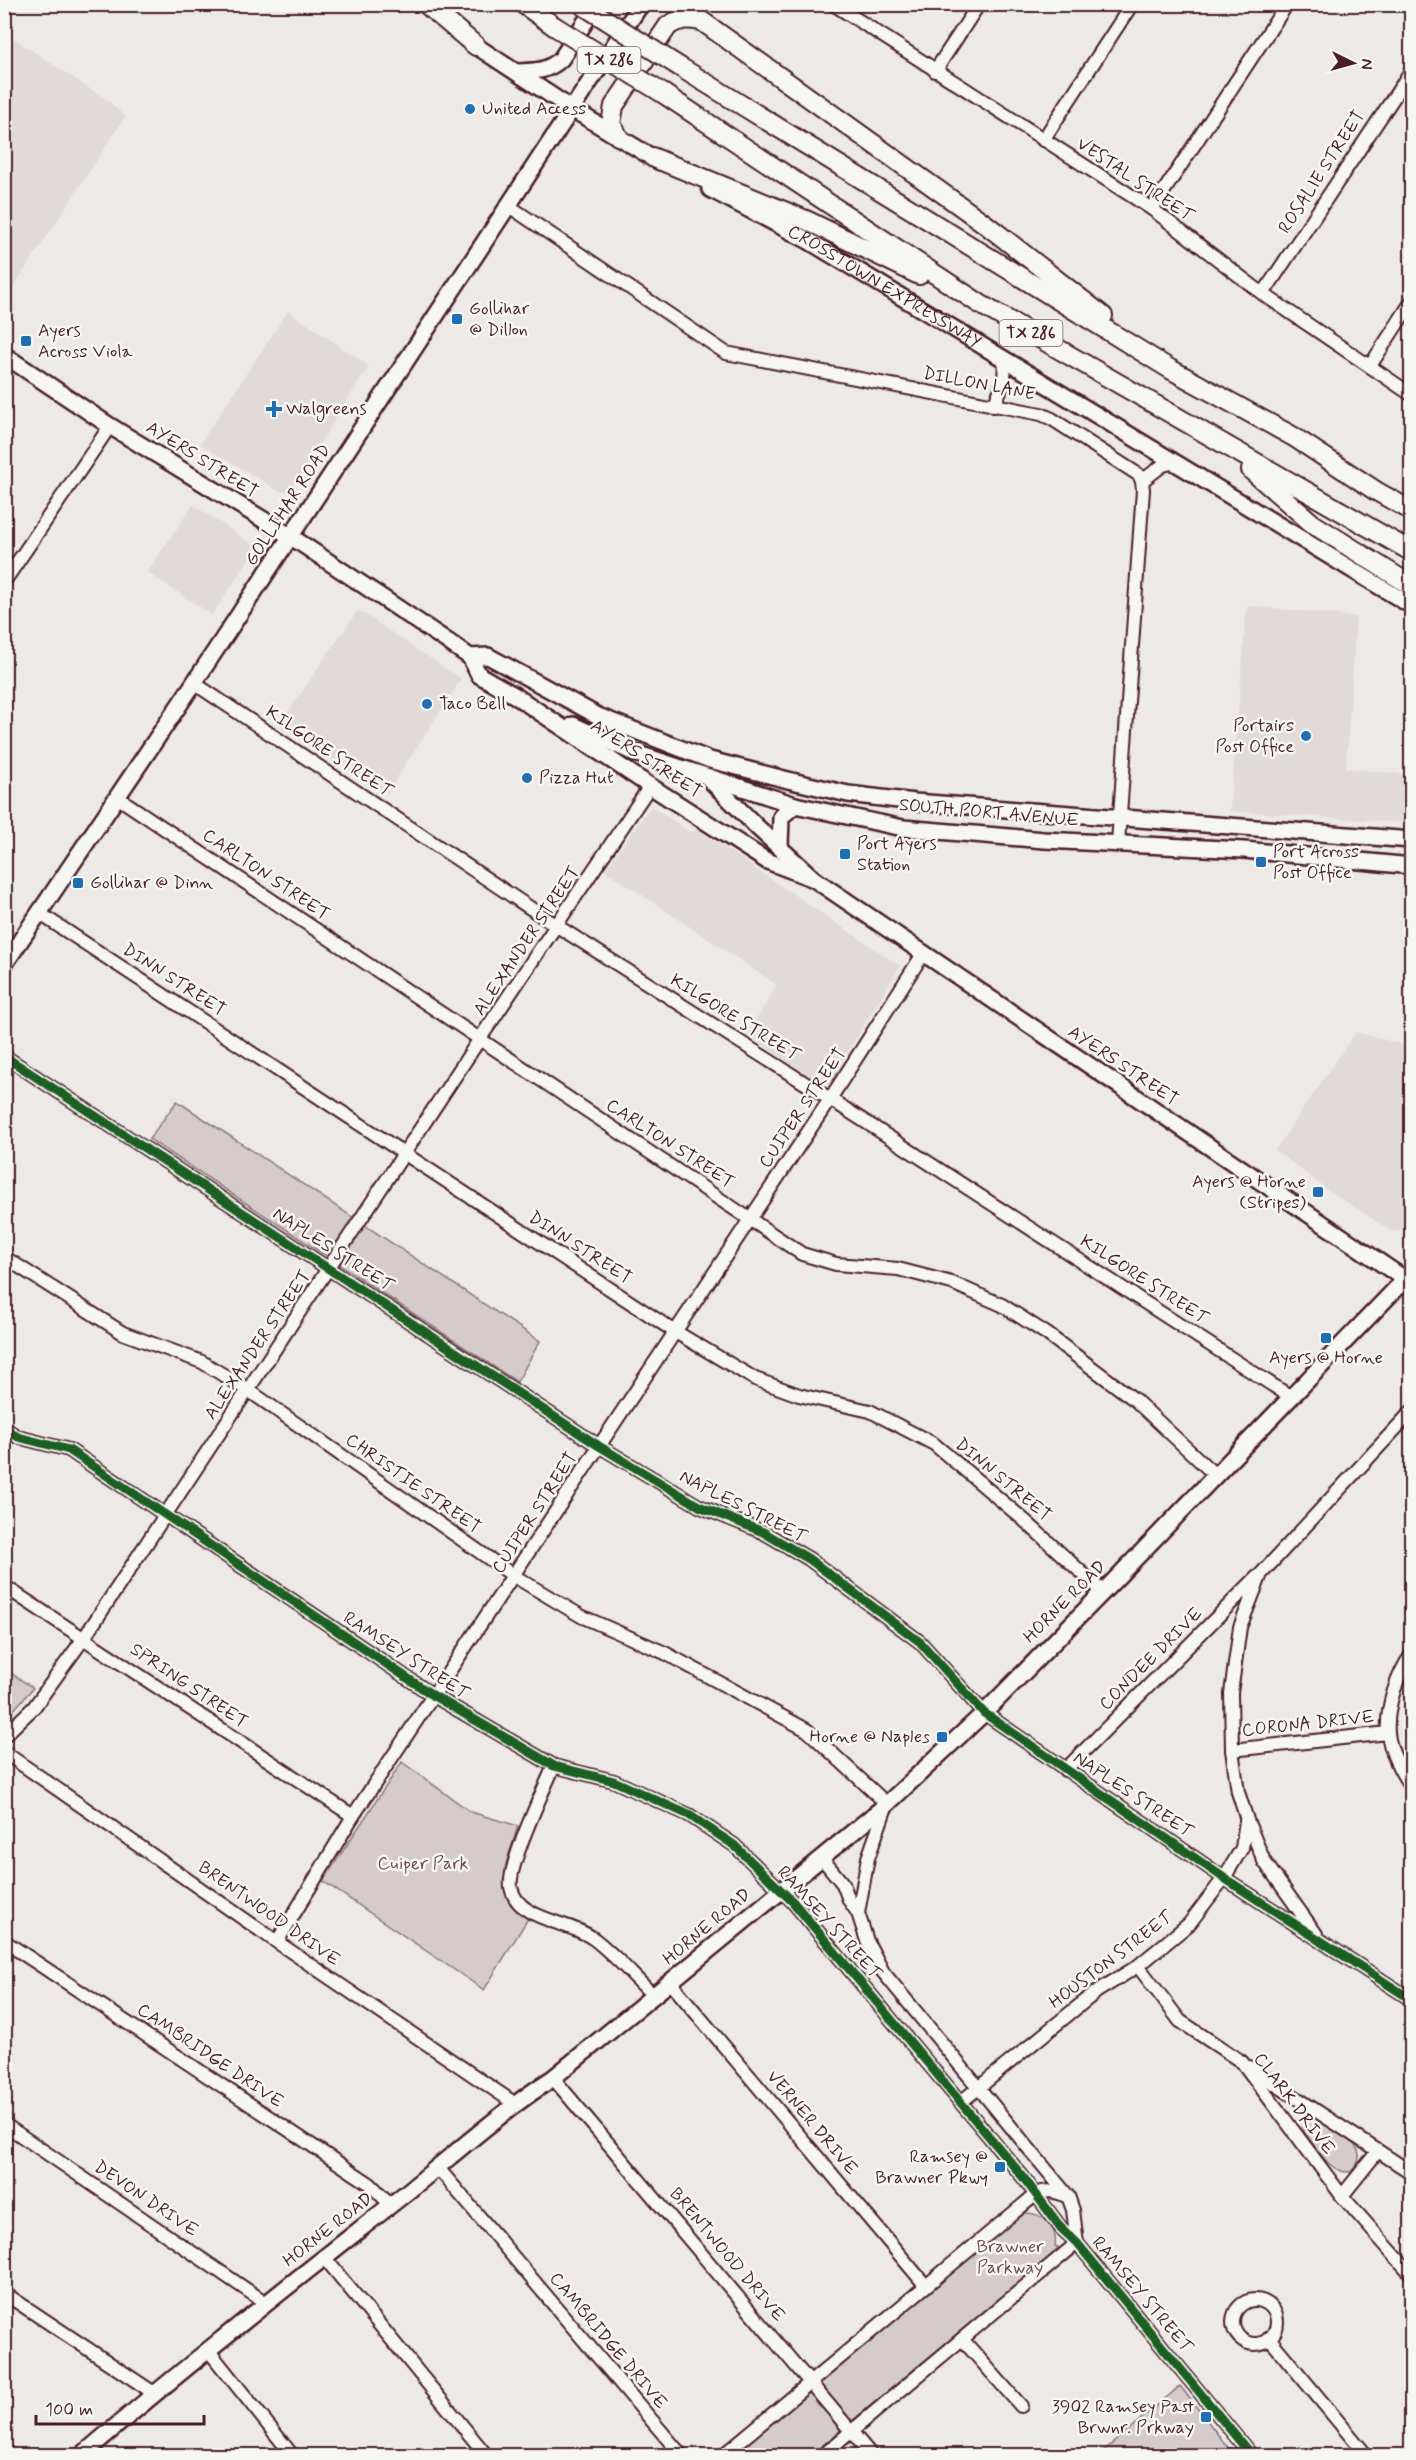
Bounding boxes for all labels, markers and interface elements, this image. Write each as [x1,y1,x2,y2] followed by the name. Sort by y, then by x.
[1323,33,1383,93] north arrow
[578,47,640,73] road number: TX 286
[1356,58,1377,70] text: N
[482,97,586,121] place label: United Access
[463,102,477,116] marker: United Access
[1273,106,1371,238] street label: ROSALIE STREET
[1072,132,1199,228] street label: VESTAL STREET
[783,220,986,354] street label: CROSSTOWN EXPRESSWAY
[469,297,530,342] place label: Gollihar @ Dillon
[450,312,464,326] marker: Gollihar @ Dillon
[38,319,133,364] place label: Ayers Across Viola
[1000,320,1062,346] road number: TX 286
[19,334,33,348] marker: Ayers Across Viola
[921,361,1037,407] street label: DILLON LANE
[286,397,367,422] place label: Walgreens
[267,402,281,416] marker: Walgreens
[141,416,263,504] street label: AYERS STREET
[240,439,336,571] street label: GOLLIHAR ROAD
[439,692,506,716] place label: Taco Bell
[420,697,434,711] marker: Taco Bell
[261,701,398,804] street label: KILGORE STREET
[586,714,706,804] street label: AYERS STREET
[1215,714,1294,759] place label: Portairs Post Office
[1299,729,1313,743] marker: Portairs Post Office
[539,766,614,790] place label: Pizza Hut
[520,771,534,785] marker: Pizza Hut
[898,793,1080,833] street label: SOUTH PORT AVENUE
[198,823,334,927] street label: CARLTON STREET
[857,832,937,877] place label: Port Ayers Station
[1273,840,1359,885] place label: Port Across Post Office
[838,847,852,861] marker: Port Ayers Station
[1254,855,1268,869] marker: Port Across Post Office
[468,861,586,1021] street label: ALEXANDER STREET
[90,871,213,895] place label: Gollihar @ Dinn
[71,876,85,890] marker: Gollihar @ Dinn
[118,938,230,1022] street label: DINN STREET
[666,968,805,1068] street label: KILGORE STREET
[1063,1020,1183,1112] street label: AYERS STREET
[754,1043,852,1173] street label: CUIPER STREET
[601,1093,739,1195] street label: CARLTON STREET
[1192,1170,1307,1215] place label: Ayers @ Horne (Stripes)
[1311,1185,1325,1199] marker: Ayers @ Horne (Stripes)
[268,1202,399,1298] street label: NAPLES STREET
[524,1206,636,1290] street label: DINN STREET
[1075,1229,1213,1331] street label: KILGORE STREET
[199,1265,317,1425] street label: ALEXANDER STREET
[1319,1331,1333,1345] marker: Ayers @ Horne
[1269,1346,1383,1370] place label: Ayers @ Horne
[340,1428,486,1540] street label: CHRISTIE STREET
[950,1433,1056,1527] street label: DINN STREET
[487,1447,583,1579] street label: CUIPER STREET
[675,1465,811,1550] street label: NAPLES STREET
[1018,1555,1112,1649] street label: HORNE ROAD
[1094,1602,1208,1716] street label: CONDEE DRIVE
[338,1606,474,1706] street label: RAMSEY STREET
[125,1638,253,1734] street label: SPRING STREET
[1241,1705,1376,1743] street label: CORONA DRIVE
[809,1725,930,1749] place label: Horne @ Naples
[935,1730,949,1744] marker: Horne @ Naples
[1068,1746,1198,1844] street label: NAPLES STREET
[377,1852,469,1876] park label: Cuiper Park
[193,1856,345,1972] street label: BRENTWOOD DRIVE
[771,1861,887,1986] street label: RAMSEY STREET
[658,1883,756,1971] street label: HORNE ROAD
[1044,1905,1178,2014] street label: HOUSTON STREET
[132,1998,288,2114] street label: CAMBRIDGE DRIVE
[1248,2048,1340,2160] street label: CLARK DRIVE
[761,2065,863,2181] street label: VERNER DRIVE
[875,2145,988,2190] place label: Ramsey @ Brawner Pkwy
[89,2155,203,2243] street label: DEVON DRIVE
[993,2160,1007,2174] marker: Ramsey @ Brawner Pkwy
[664,2183,790,2327] street label: BRENTWOOD DRIVE
[278,2187,378,2273] street label: HORNE ROAD
[1086,2232,1198,2359] street label: RAMSEY STREET
[977,2235,1044,2280] park label: Brawner Parkway
[544,2267,673,2415] street label: CAMBRIDGE DRIVE
[36,2388,204,2426] scale bar
[1052,2395,1195,2440] place label: 3902 Ramsey Past Brwnr. Prkway
[45,2398,93,2422] text: 100 m
[1199,2410,1213,2424] marker: 3902 Ramsey Past Brwnr. Prkway

